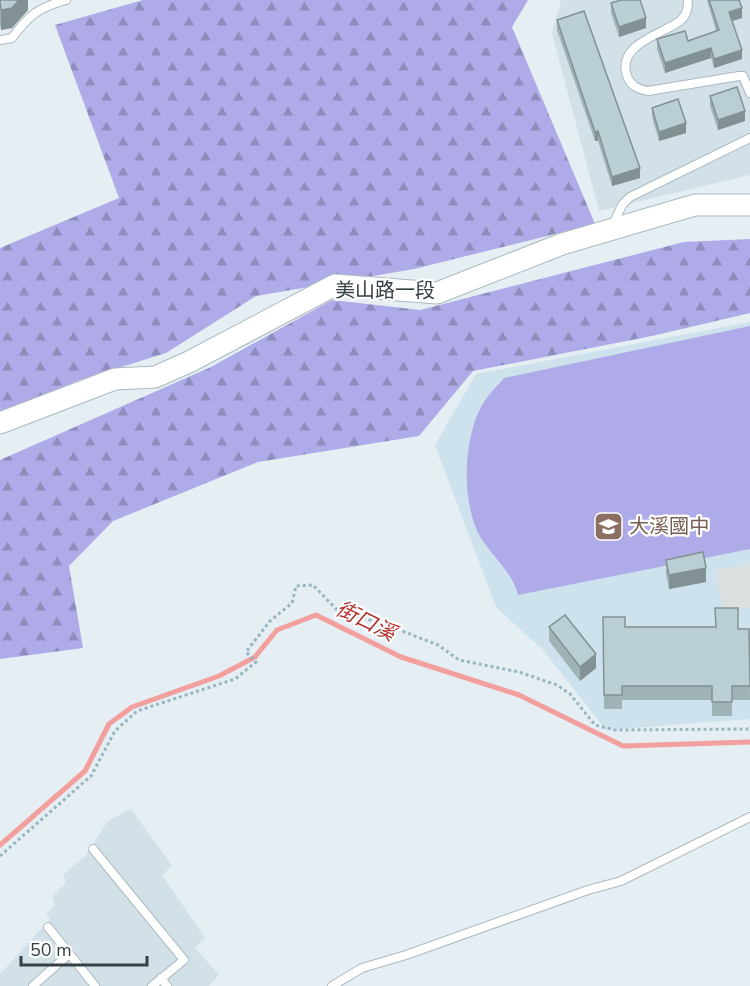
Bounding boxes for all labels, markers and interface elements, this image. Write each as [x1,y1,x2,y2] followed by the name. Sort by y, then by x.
[335,277,435,304] street label: 美山路一段
[592,510,624,542] school or university icon: 大溪國中
[629,513,709,540] place label: 大溪國中
[332,595,403,649] water label: 街口溪
[21,929,147,967] scale bar
[30,938,72,962] text: 50 m

